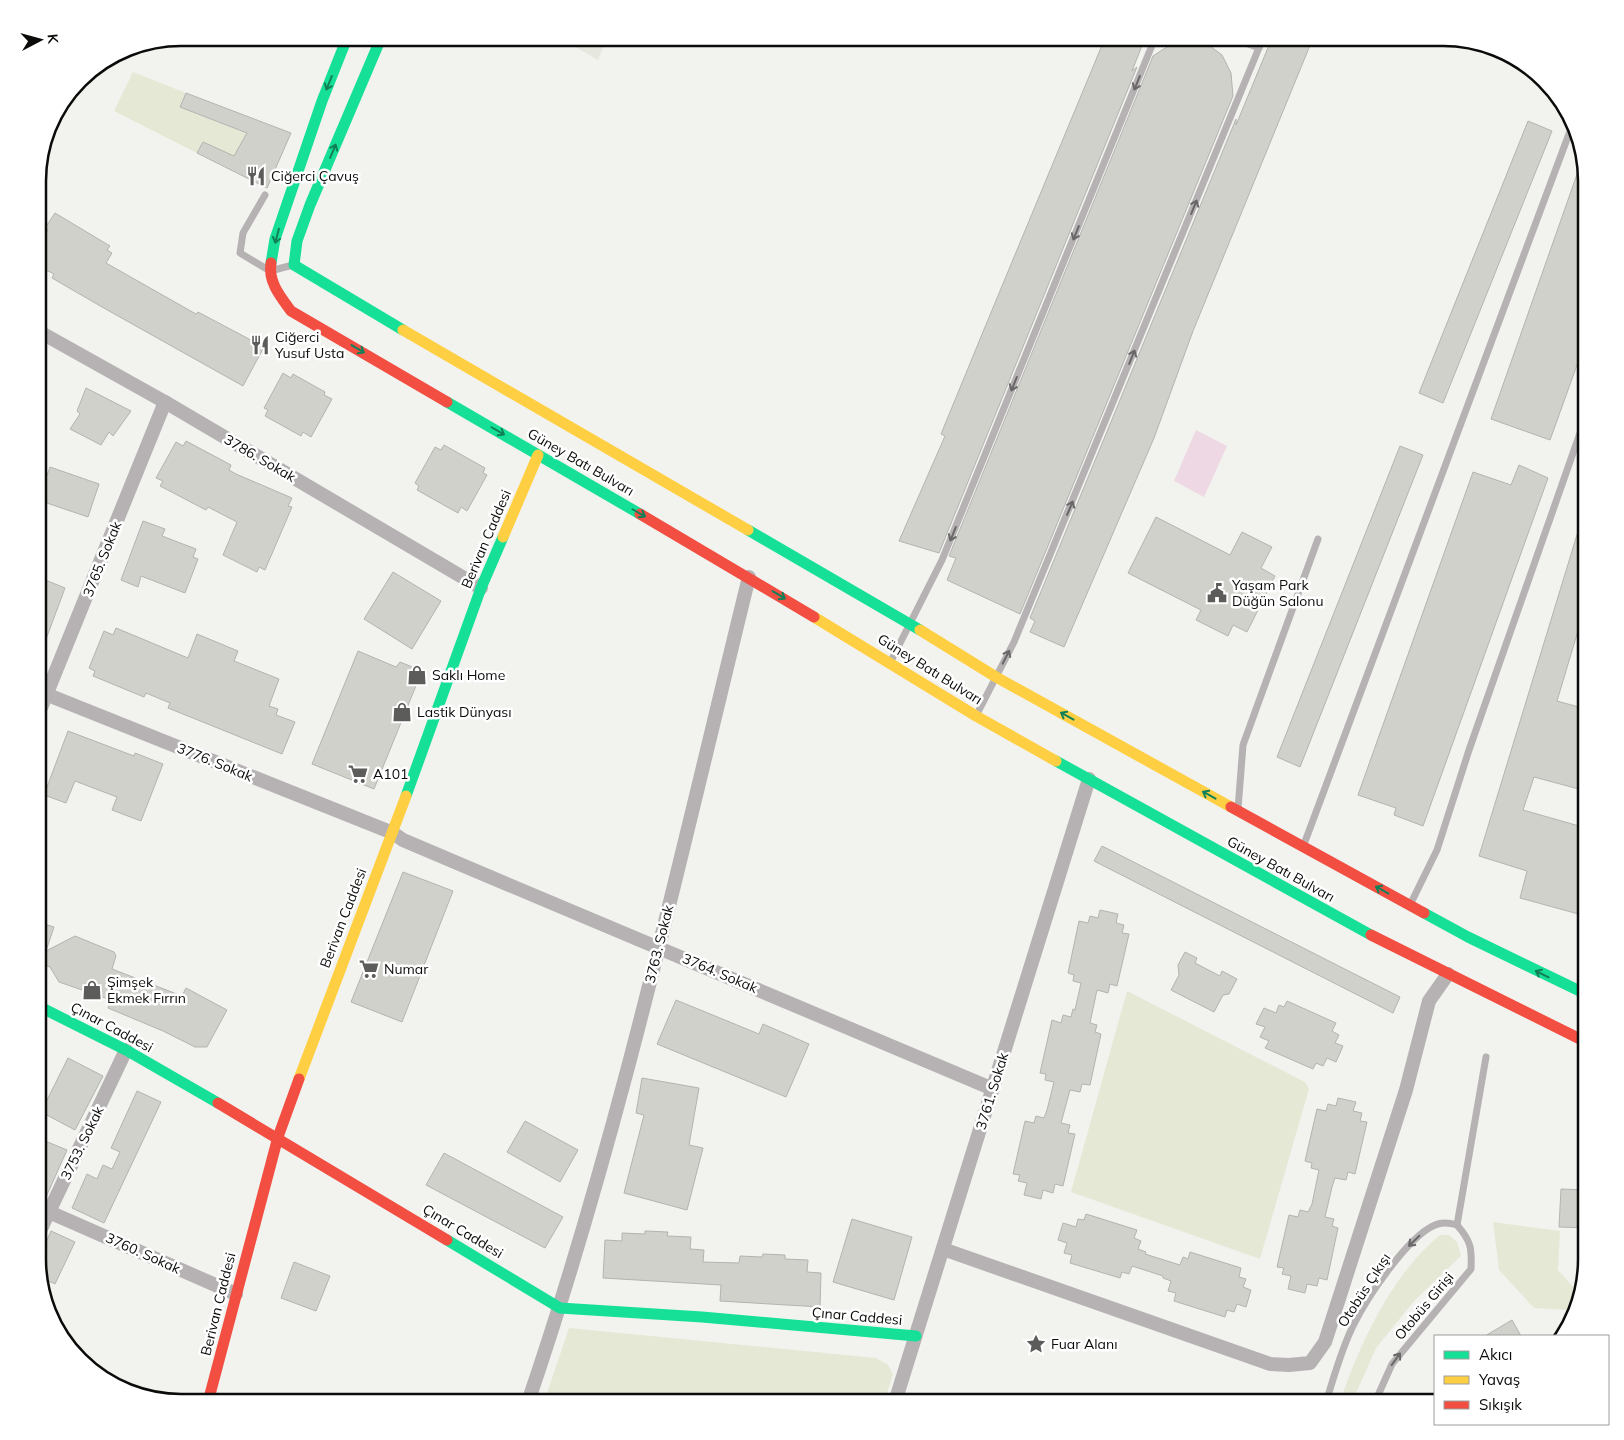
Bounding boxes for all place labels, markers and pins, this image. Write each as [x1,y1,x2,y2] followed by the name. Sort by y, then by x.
[245,165,267,187] restaurant icon: Ciğerci Çavuş
[271,167,359,185] place label: Ciğerci Çavuş
[274,328,344,362] place label: Ciğerci Yusuf Usta
[249,334,271,356] restaurant icon: Ciğerci Yusuf Usta
[1231,576,1324,610] place label: Yaşam Park Düğün Salonu
[1206,582,1228,604] public building icon: Yaşam Park Düğün Salonu
[406,664,428,686] shop icon: Saklı Home
[432,666,505,684] place label: Saklı Home
[391,701,413,723] shop icon: Lastik Dünyası
[417,703,512,721] place label: Lastik Dünyası
[347,763,369,785] supermarket icon: A101
[373,765,409,783] place label: A101
[358,958,380,980] supermarket icon: Numar
[384,960,429,978] place label: Numar
[107,973,186,1007] place label: Şimşek Ekmek Fırrın
[81,979,103,1001] shop icon: Şimşek Ekmek Fırrın
[1025,1333,1047,1355] place icon: Fuar Alanı
[1051,1335,1117,1353] place label: Fuar Alanı

